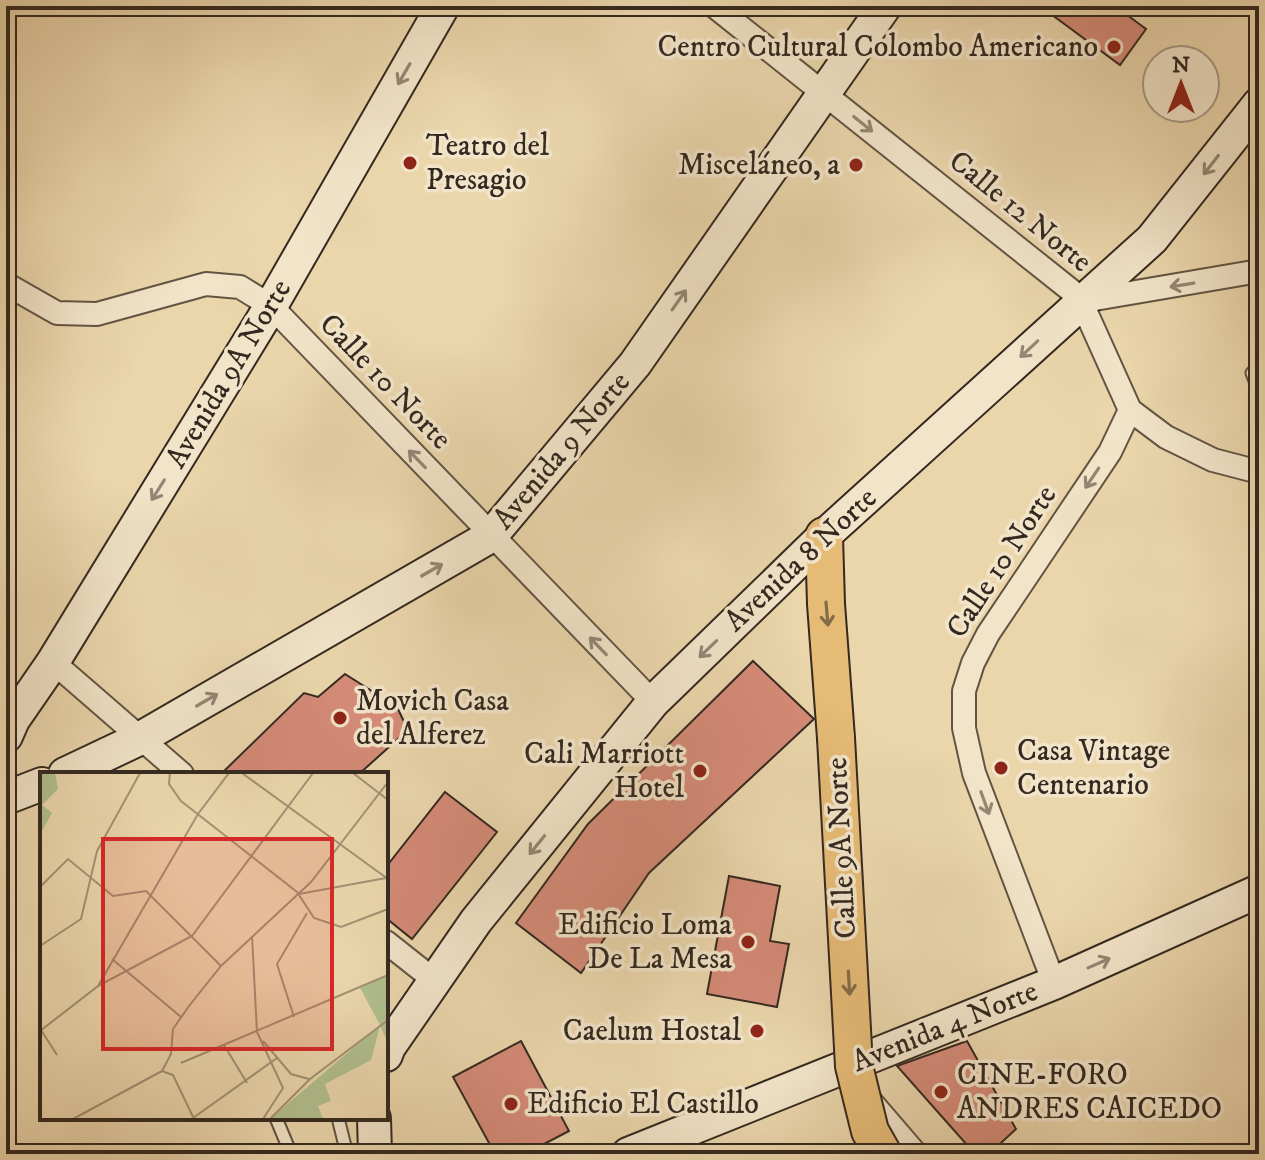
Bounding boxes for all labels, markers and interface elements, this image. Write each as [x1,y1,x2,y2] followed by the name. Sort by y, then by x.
[657,29,1098,66] place label: Centro Cultural Colombo Americano
[1105,38,1123,56] marker: Centro Cultural Colombo Americano
[1141,44,1221,124] north arrow
[1172,52,1190,79] text: N
[396,62,412,85] one-way arrow
[852,115,872,133] one-way arrow
[426,128,549,199] place label: Teatro del Presagio
[941,143,1099,281] street label: Calle 12 Norte
[678,147,840,184] place label: Misceláneo, a
[401,154,419,172] marker: Teatro del Presagio
[1202,154,1219,175] one-way arrow
[847,156,865,174] marker: Misceláneo, a
[158,273,300,475] street label: Avenida 9A Norte
[1170,278,1195,293] one-way arrow
[671,289,687,311] one-way arrow
[311,306,459,458] street label: Calle 10 Norte
[1019,340,1039,358] one-way arrow
[485,365,639,537] street label: Avenida 9 Norte
[408,449,427,469] one-way arrow
[1084,466,1100,488] one-way arrow
[150,478,166,501] one-way arrow
[939,479,1065,645] street label: Calle 10 Norte
[717,480,885,640] street label: Avenida 8 Norte
[420,562,443,578] one-way arrow
[820,600,835,627] one-way arrow
[589,637,608,656] one-way arrow
[698,639,718,658] one-way arrow
[356,683,509,754] place label: Movich Casa del Alferez
[195,692,218,708] one-way arrow
[331,709,349,727] marker: Movich Casa del Alferez
[1017,733,1170,804] place label: Casa Vintage Centenario
[524,736,684,807] place label: Cali Marriott Hotel
[819,756,865,940] street label: Calle 9A Norte
[992,759,1010,777] marker: Casa Vintage Centenario
[691,762,709,780] marker: Cali Marriott Hotel
[40,772,388,1120] inset map
[978,790,993,815] one-way arrow
[529,834,546,855] one-way arrow
[558,907,732,978] place label: Edificio Loma De La Mesa
[739,933,757,951] marker: Edificio Loma De La Mesa
[1087,955,1111,970] one-way arrow
[842,969,857,996] one-way arrow
[847,973,1043,1081] street label: Avenida 4 Norte
[563,1013,741,1050] place label: Caelum Hostal
[748,1022,766,1040] marker: Caelum Hostal
[957,1057,1222,1128] place label: CINE-FORO ANDRES CAICEDO
[932,1083,950,1101] marker: CINE-FORO ANDRES CAICEDO
[527,1086,759,1123] place label: Edificio El Castillo
[502,1095,520,1113] marker: Edificio El Castillo

